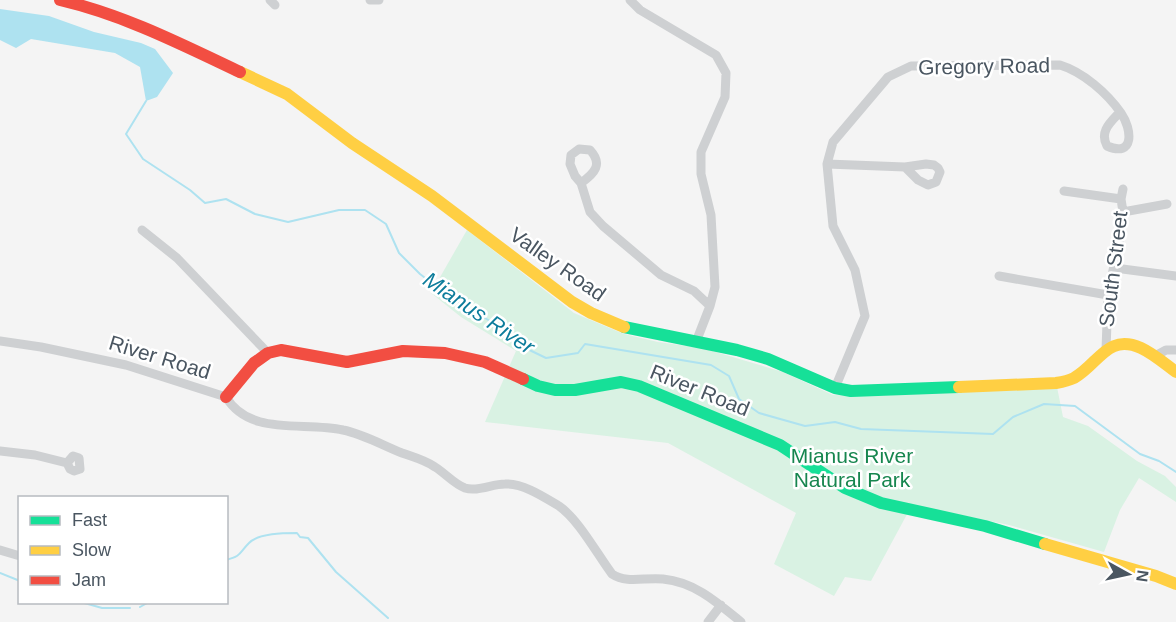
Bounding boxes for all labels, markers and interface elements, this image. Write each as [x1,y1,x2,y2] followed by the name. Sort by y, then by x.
[918,53,1050,79] street label: Gregory Road
[1094,210,1132,328] street label: South Street
[506,223,610,305] street label: Valley Road
[419,267,541,360] water label: Mianus River
[106,331,214,383] street label: River Road
[647,360,753,420] street label: River Road
[791,444,913,491] park label: Mianus River Natural Park
[18,496,228,604] legend
[72,510,107,530] text: Fast
[72,540,112,560] text: Slow
[1098,544,1158,604] north arrow
[1133,569,1152,583] text: N
[72,570,106,590] text: Jam

